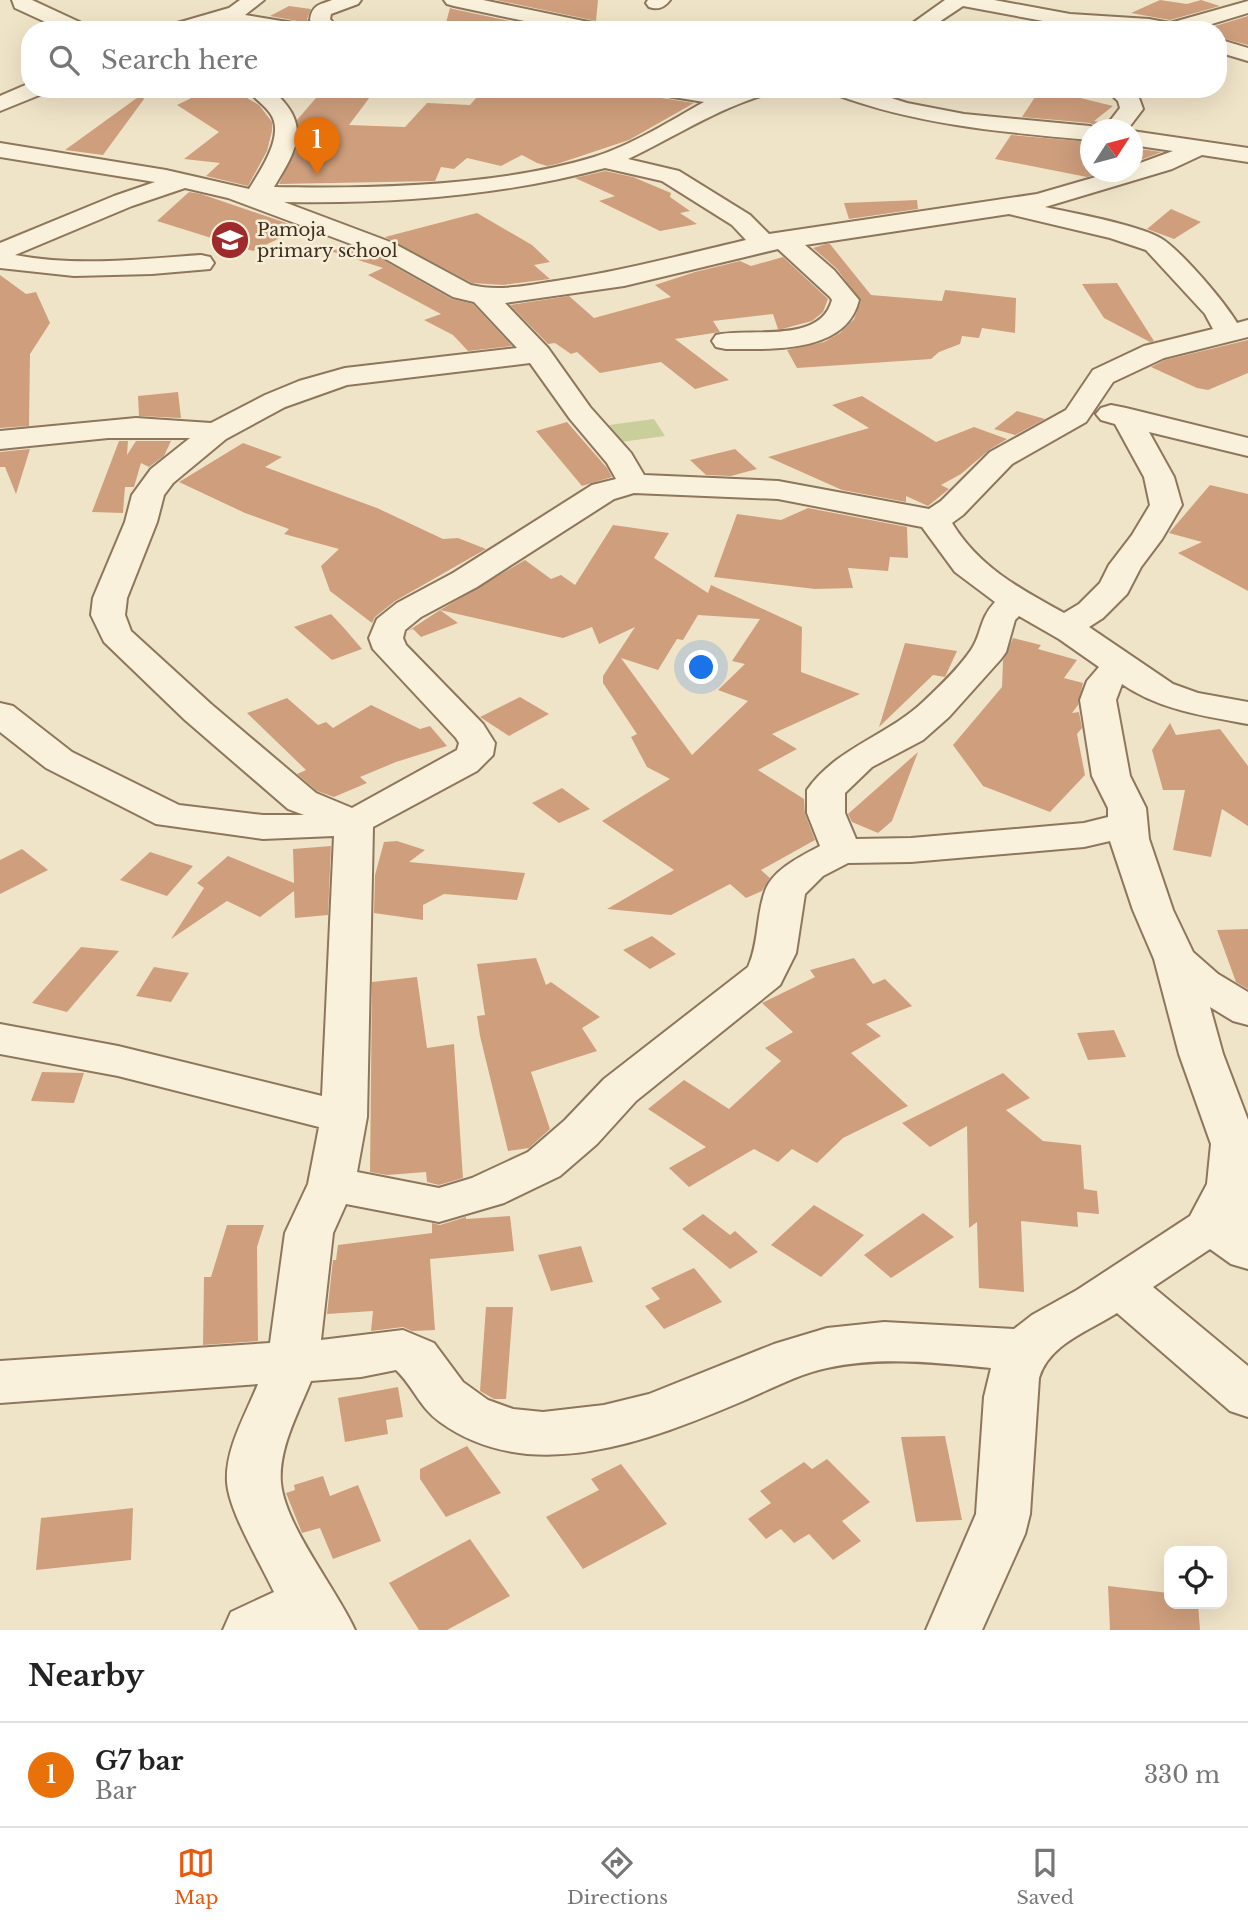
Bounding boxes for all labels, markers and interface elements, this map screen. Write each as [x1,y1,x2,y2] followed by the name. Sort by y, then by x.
[21,21,1227,98] search box
[45,41,83,79] icon: search
[101,44,258,76] text: Search here
[294,117,340,175] pin: 1
[1080,119,1143,182] north arrow
[209,219,251,261] school or university icon: Pamoja primary school
[257,219,398,262] place label: Pamoja primary school
[684,650,718,684] your location
[1164,1546,1227,1609] map controls
[1164,1546,1227,1609] button: locate
[28,1657,144,1694] text: Nearby
[95,1745,184,1777] text: G7 bar
[46,1761,56,1789] text: 1
[1144,1761,1220,1789] text: 330 m
[95,1777,136,1805] text: Bar
[174,1844,218,1909] tab: Map
[567,1844,668,1909] tab: Directions
[1016,1844,1074,1909] tab: Saved

